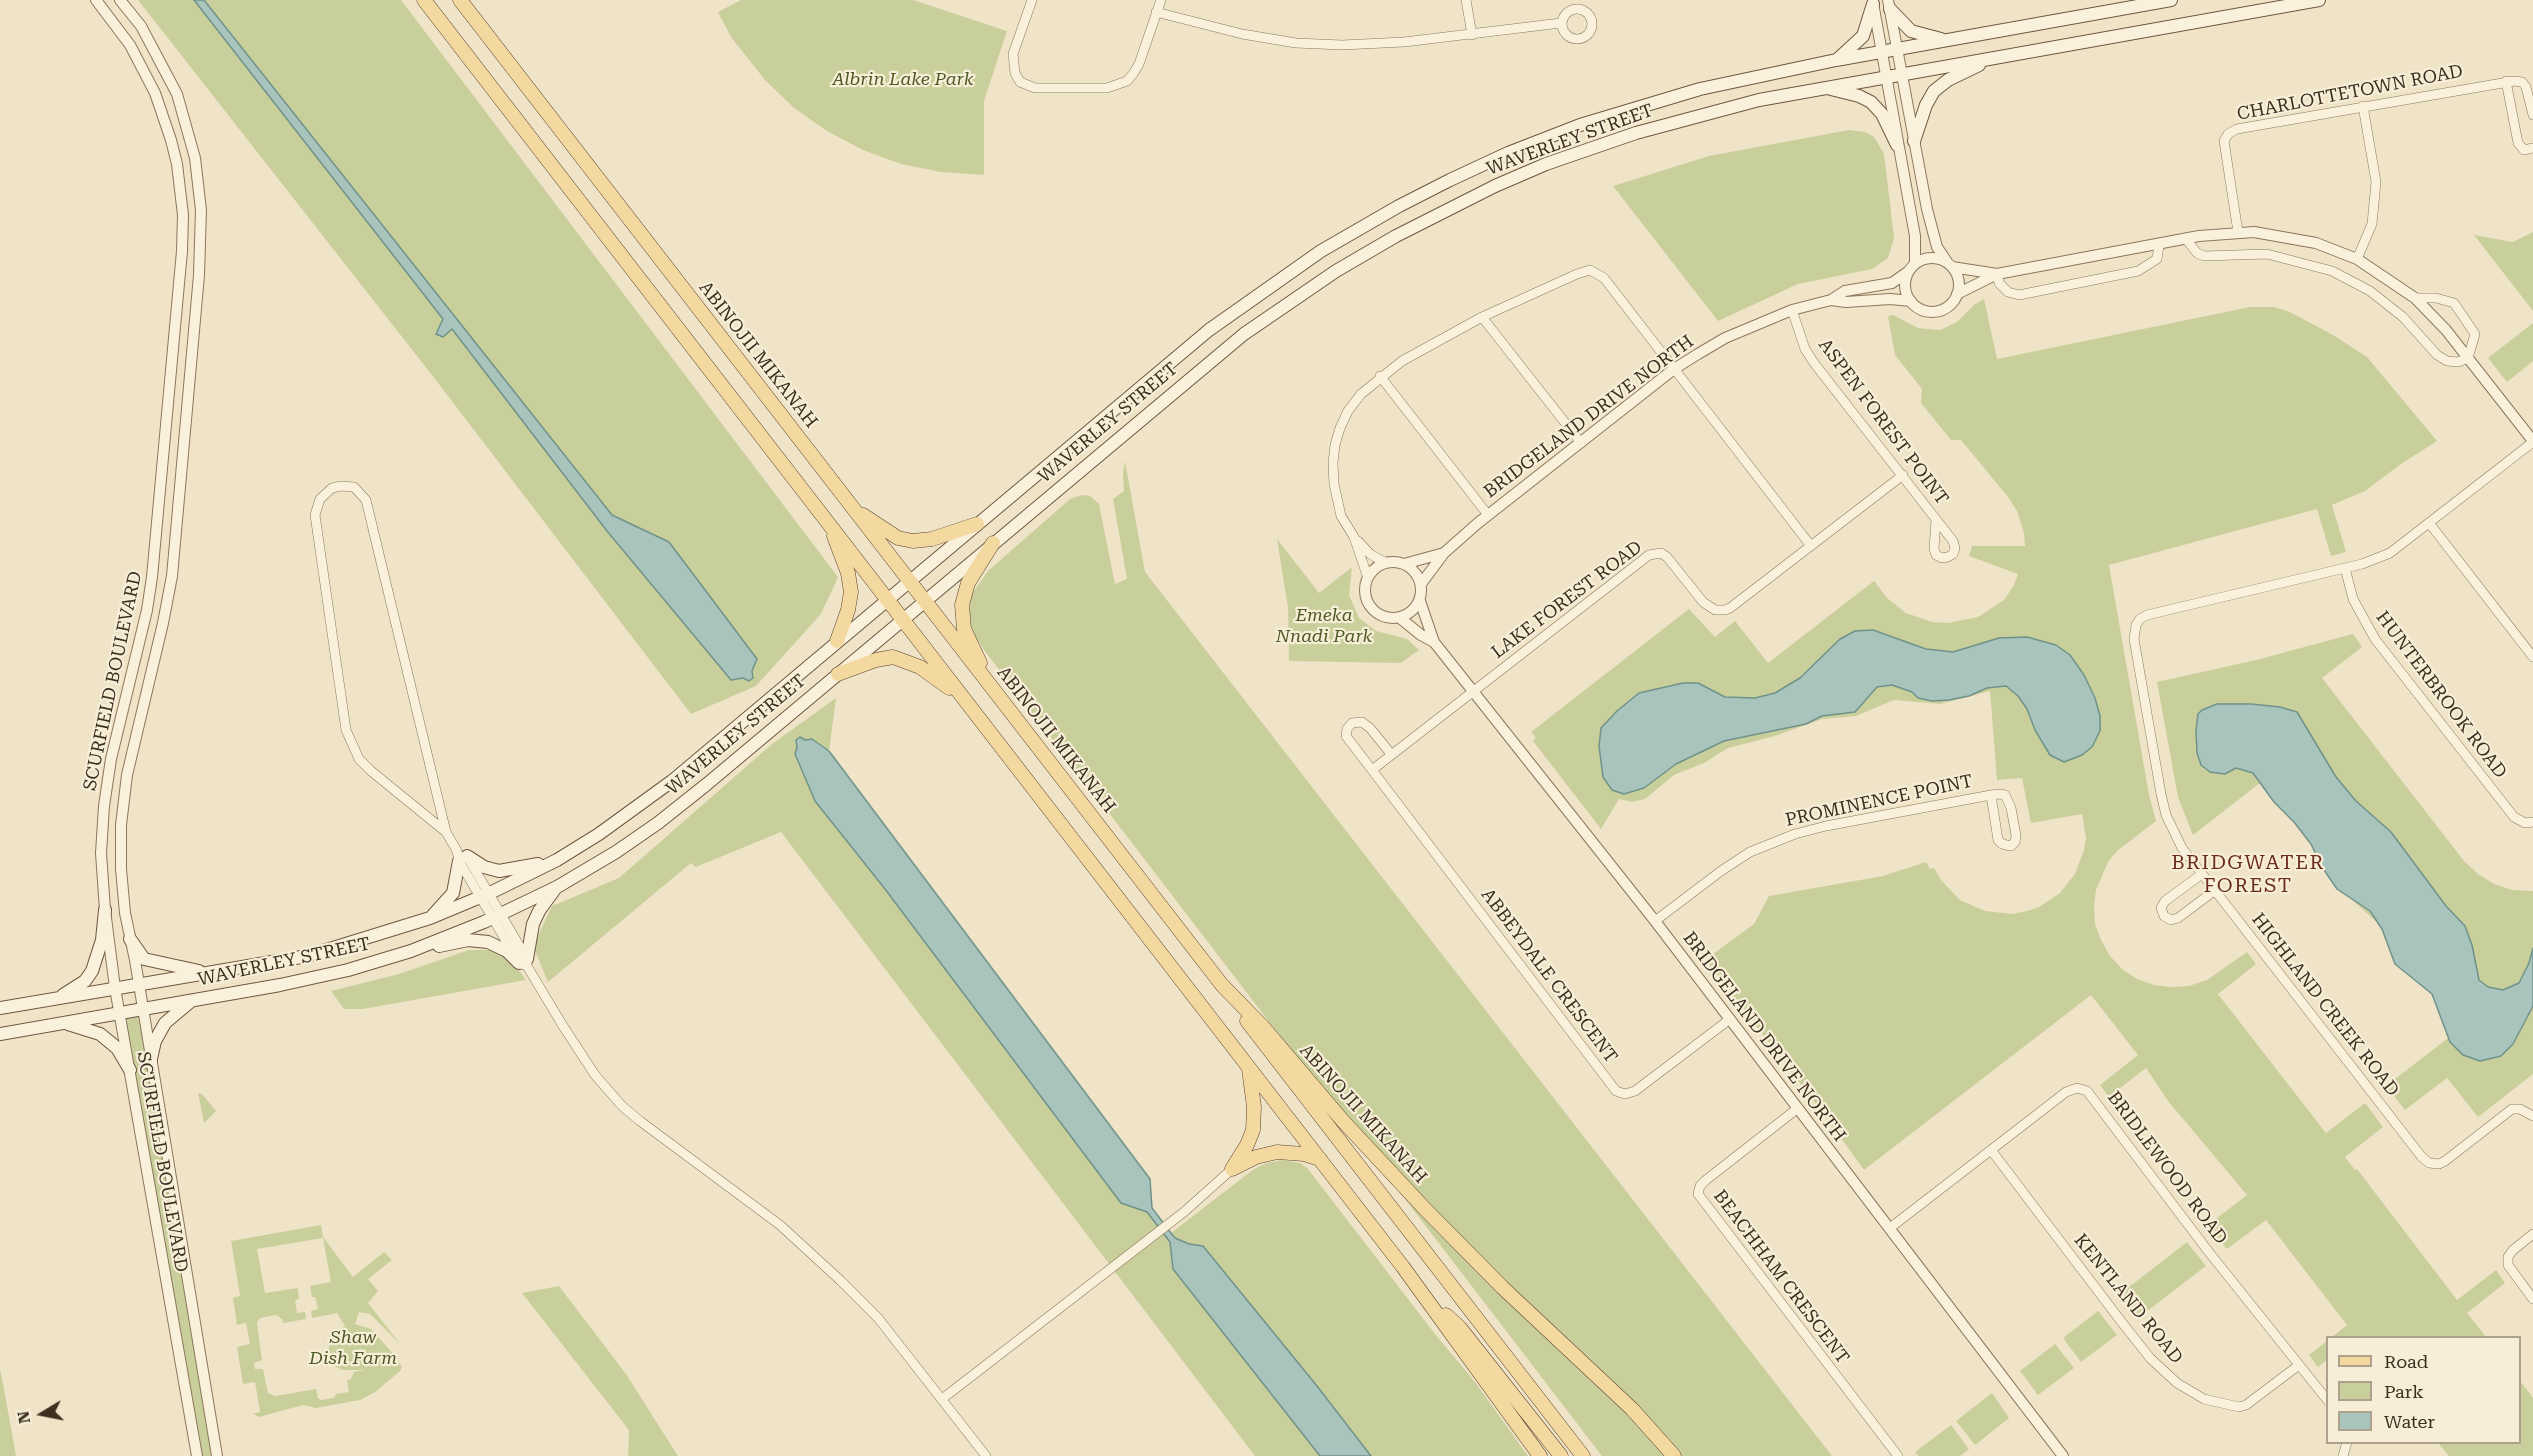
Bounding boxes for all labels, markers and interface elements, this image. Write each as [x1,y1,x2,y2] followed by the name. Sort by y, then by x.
[2235,61,2465,125] street label: CHARLOTTETOWN ROAD
[833,69,973,91] park label: Albrin Lake Park
[1484,100,1656,180] street label: WAVERLEY STREET
[694,277,822,433] street label: ABINOJII MIKANAH
[1480,331,1698,503] street label: BRIDGELAND DRIVE NORTH
[1814,335,1952,509] street label: ASPEN FOREST POINT
[1034,358,1182,488] street label: WAVERLEY STREET
[1488,536,1646,664] street label: LAKE FOREST ROAD
[79,569,147,793] street label: SCURFIELD BOULEVARD
[1276,605,1372,648] park label: Emeka Nnadi Park
[2371,607,2511,783] street label: HUNTERBROOK ROAD
[992,662,1120,818] street label: ABINOJII MIKANAH
[662,670,810,800] street label: WAVERLEY STREET
[1783,771,1975,831] street label: PROMINENCE POINT
[2171,851,2325,898] district label: BRIDGWATER FOREST
[1476,885,1622,1067] street label: ABBEYDALE CRESCENT
[2247,909,2403,1101] street label: HIGHLAND CREEK ROAD
[1678,928,1850,1146] street label: BRIDGELAND DRIVE NORTH
[196,933,372,991] street label: WAVERLEY STREET
[1295,1040,1431,1188] street label: ABINOJII MIKANAH
[132,1050,192,1274] street label: SCURFIELD BOULEVARD
[2102,1087,2232,1249] street label: BRIDLEWOOD ROAD
[1709,1186,1853,1368] street label: BEACHHAM CRESCENT
[2069,1230,2187,1368] street label: KENTLAND ROAD
[309,1327,397,1370] park label: Shaw Dish Farm
[2326,1336,2521,1444] legend
[2384,1351,2428,1372] text: Road
[2384,1381,2424,1402] text: Park
[12,1384,72,1444] north arrow
[13,1410,34,1425] text: N
[2384,1411,2435,1432] text: Water

